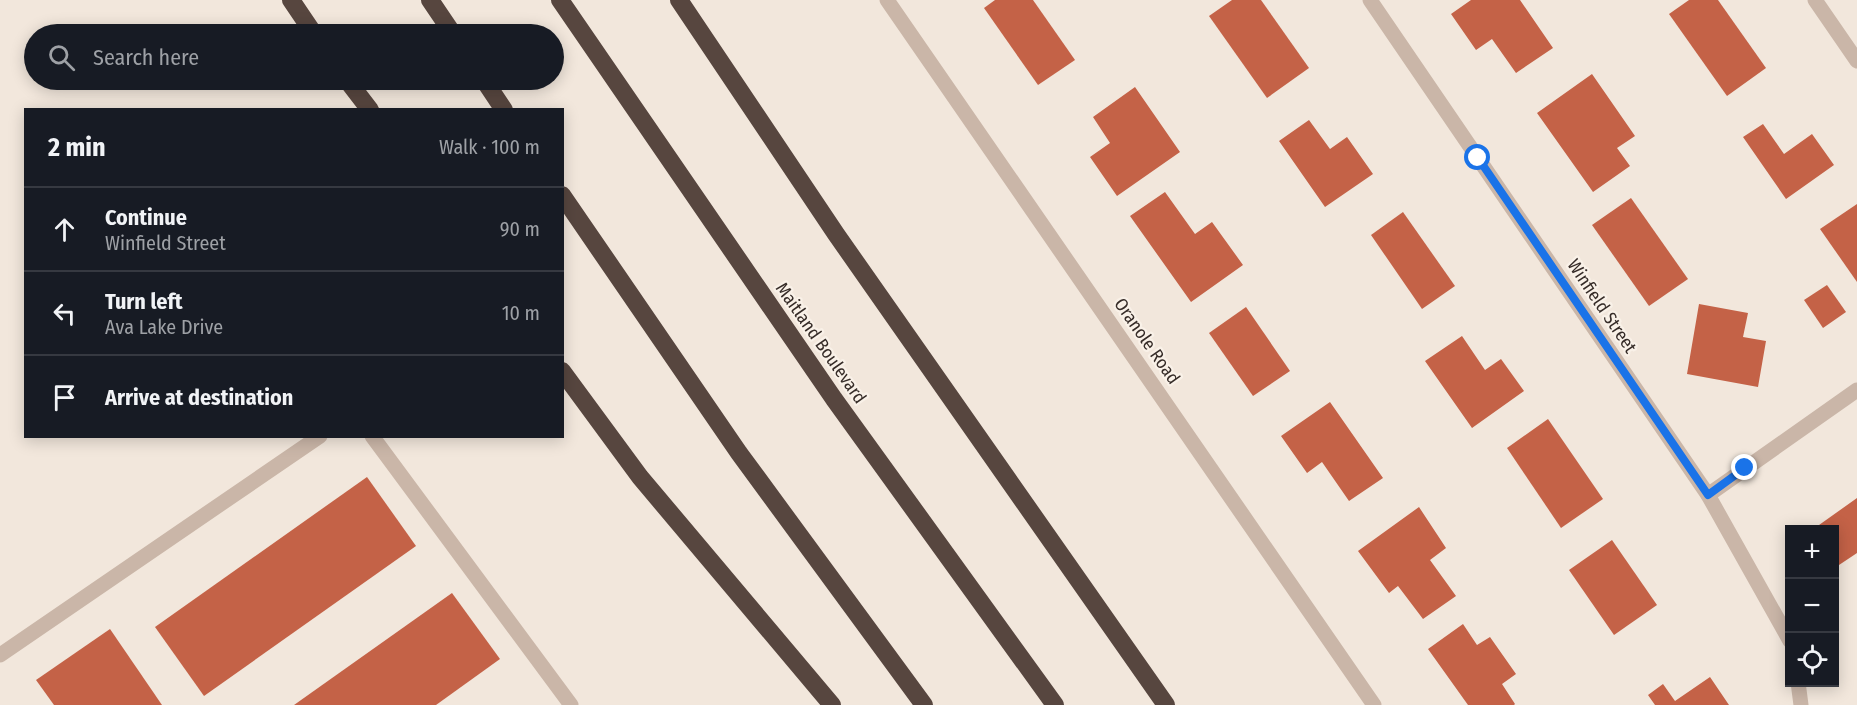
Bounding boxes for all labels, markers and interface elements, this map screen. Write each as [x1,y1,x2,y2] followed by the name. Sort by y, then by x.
[24,24,564,90] search box
[45,41,78,74] icon: search
[93,44,199,71] text: Search here
[48,132,106,163] text: 2 min
[439,135,540,159] text: Walk · 100 m
[1464,144,1490,170] route start
[105,204,187,231] text: Continue
[48,213,81,246] icon: ahead
[500,217,540,241] text: 90 m
[105,231,226,255] text: Winfield Street
[1563,255,1642,357] street label: Winfield Street
[771,278,871,408] street label: Maitland Boulevard
[105,288,183,315] text: Turn left
[1109,294,1185,388] street label: Oranole Road
[48,297,81,330] icon: left
[502,301,540,325] text: 10 m
[105,315,223,339] text: Ava Lake Drive
[48,381,81,414] icon: arrive
[105,384,293,411] text: Arrive at destination
[1731,454,1757,480] route end
[1785,525,1839,687] map controls
[1785,525,1839,579] button: +
[1785,579,1839,633] button: −
[1785,633,1839,687] button: locate

